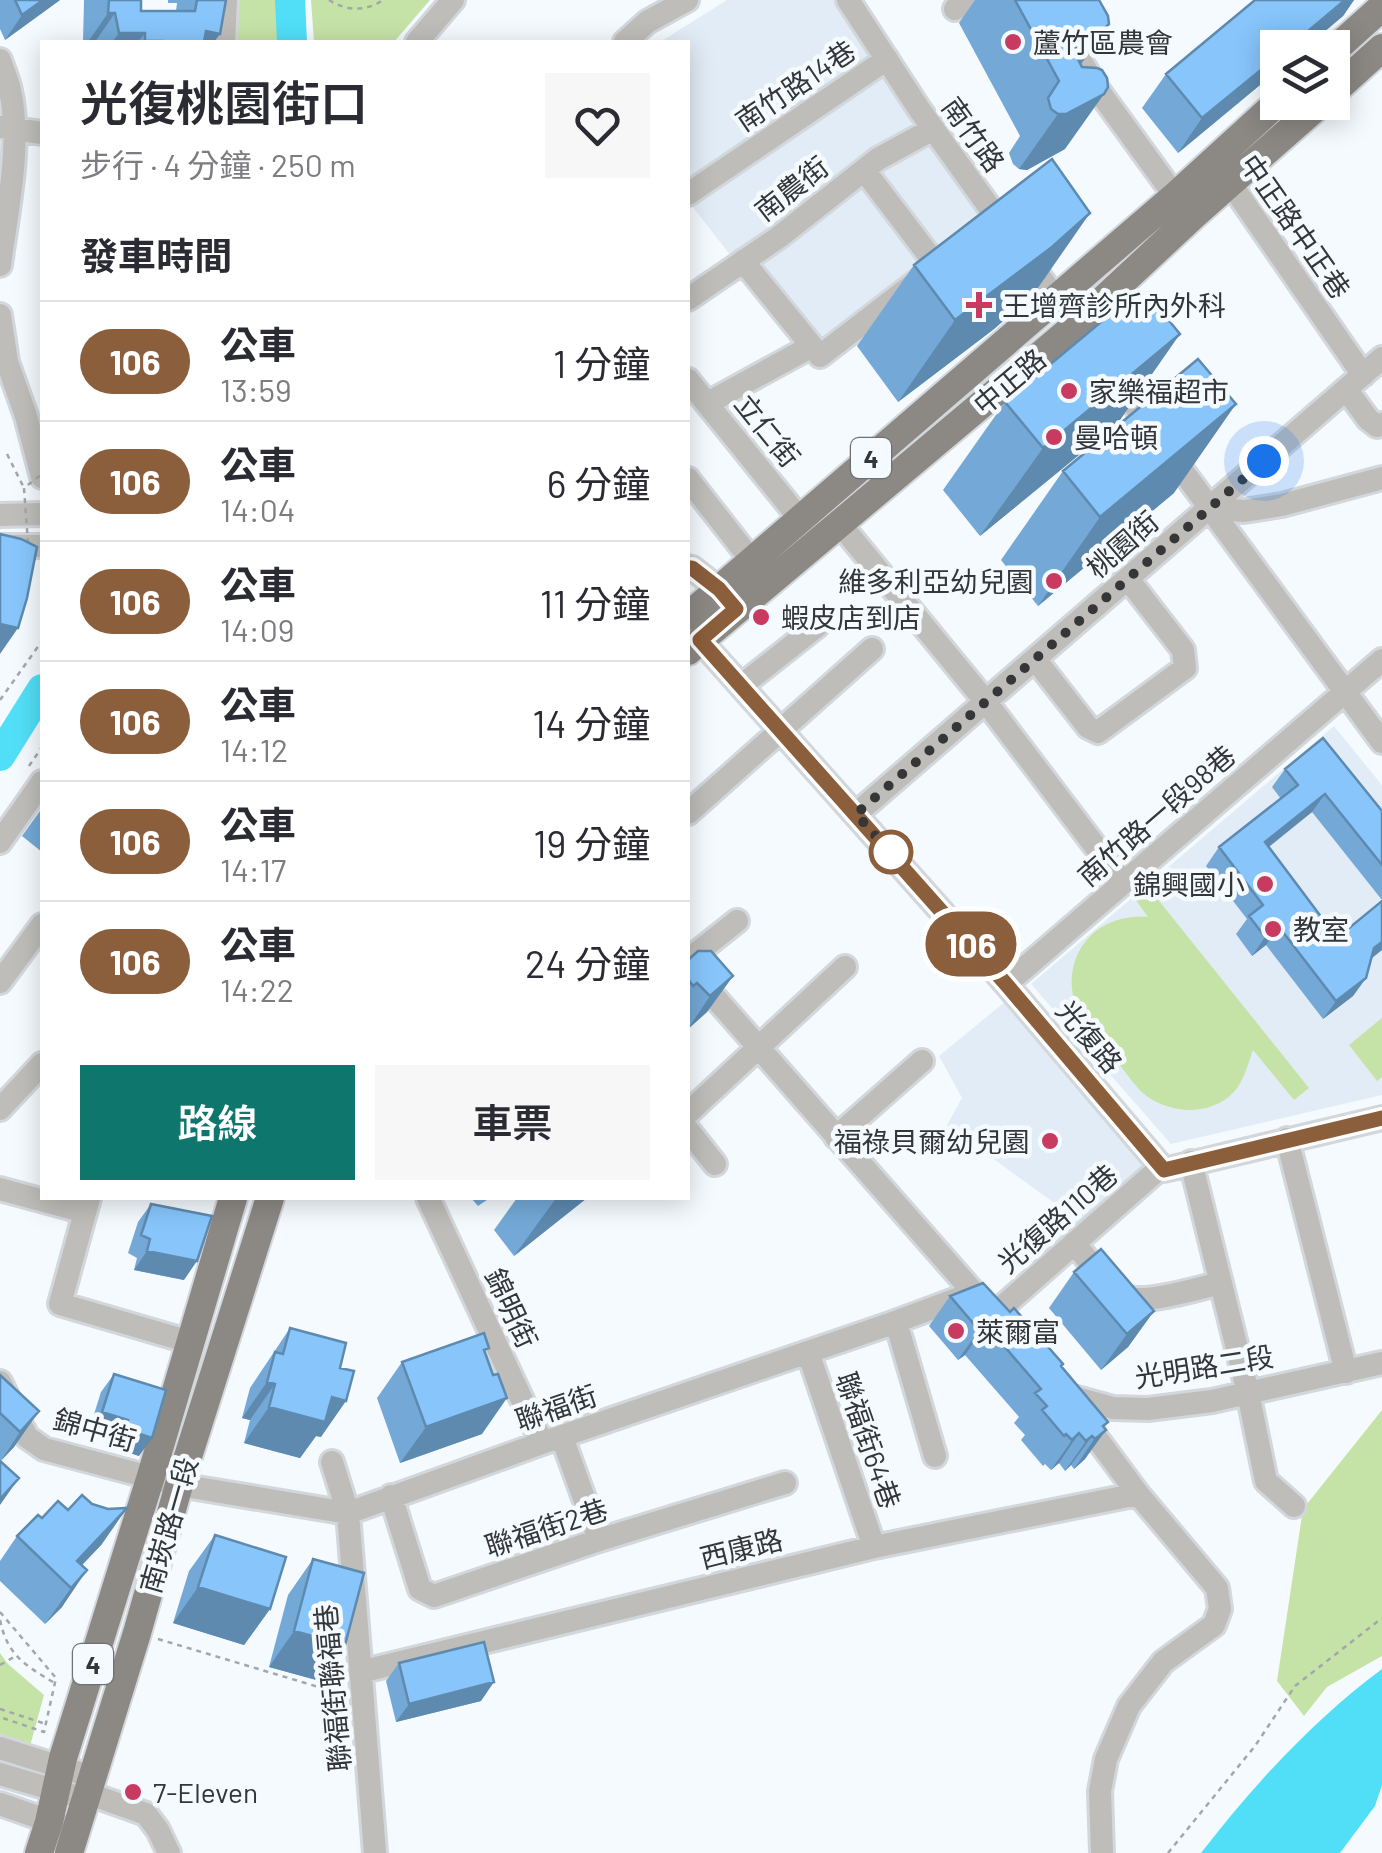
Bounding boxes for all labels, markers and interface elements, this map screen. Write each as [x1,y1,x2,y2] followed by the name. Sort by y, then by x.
[1033,25,1173,59] place label: 蘆竹區農會
[1260,30,1350,120] map controls
[1260,30,1350,120] button: layers
[1002,31,1024,53] marker: 蘆竹區農會
[729,33,861,137] street label: 南竹路14巷
[80,73,368,131] text: 光復桃園街口
[545,73,650,178] button: heart
[936,90,1012,178] street label: 南竹路
[80,145,356,183] text: 步行 · 4 分鐘 · 250 m
[1234,147,1358,305] street label: 中正路中正巷
[747,149,835,227] street label: 南農街
[80,232,232,278] text: 發車時間
[1002,288,1226,322] place label: 王增齊診所內外科
[966,292,992,318] marker: 王增齊診所內外科
[220,321,296,367] text: 公車
[109,340,161,382] text: 106
[553,340,650,386] text: 1 分鐘
[966,341,1052,421] street label: 中正路
[220,370,292,408] text: 13:59
[1089,374,1229,408] place label: 家樂福超市
[1058,380,1080,402] marker: 家樂福超市
[728,387,808,473] street label: 立仁街
[1074,420,1158,454] place label: 曼哈頓
[1043,426,1065,448] marker: 曼哈頓
[1239,436,1289,486] your location
[851,438,891,478] road number: 4
[220,441,296,487] text: 公車
[109,460,161,502] text: 106
[547,460,650,506] text: 6 分鐘
[220,490,295,528] text: 14:04
[1079,504,1165,584] street label: 桃園街
[220,561,296,607] text: 公車
[838,564,1034,598] place label: 維多利亞幼兒園
[1043,570,1065,592] marker: 維多利亞幼兒園
[109,580,161,622] text: 106
[540,580,650,626] text: 11 分鐘
[781,600,921,634] place label: 蝦皮店到店
[750,606,772,628] marker: 蝦皮店到店
[220,610,294,648] text: 14:09
[220,681,296,727] text: 公車
[109,700,161,742] text: 106
[532,700,650,746] text: 14 分鐘
[220,730,288,768] text: 14:12
[1070,737,1242,893] street label: 南竹路一段98巷
[220,801,296,847] text: 公車
[109,820,161,862] text: 106
[533,820,650,866] text: 19 分鐘
[870,831,912,873] unlabelled marker
[220,850,286,888] text: 14:17
[1133,867,1245,901] place label: 錦興國小
[1254,873,1276,895] marker: 錦興國小
[914,912,1028,976] line badge: 106
[1293,912,1349,946] place label: 教室
[1262,918,1284,940] marker: 教室
[220,921,296,967] text: 公車
[945,923,997,965] text: 106
[109,940,161,982] text: 106
[525,940,650,986] text: 24 分鐘
[220,970,294,1008] text: 14:22
[1050,993,1130,1079] street label: 光復路
[80,1065,355,1180] button: 路線
[375,1065,650,1180] button: 車票
[834,1124,1030,1158] place label: 福祿貝爾幼兒園
[1039,1130,1061,1152] marker: 福祿貝爾幼兒園
[990,1157,1124,1279] street label: 光復路110巷
[479,1263,545,1353] street label: 錦明街
[976,1314,1060,1348] place label: 萊爾富
[945,1320,967,1342] marker: 萊爾富
[1132,1338,1276,1394] street label: 光明路二段
[830,1367,908,1513] street label: 聯福街64巷
[511,1377,601,1437] street label: 聯福街
[50,1401,140,1457] street label: 錦中街
[132,1453,204,1597] street label: 南崁路一段
[480,1491,612,1563] street label: 聯福街2巷
[696,1521,786,1575] street label: 西康路
[308,1603,356,1773] street label: 聯福街聯福巷
[73,1644,113,1684] road number: 4
[153,1775,258,1809] place label: 7-Eleven
[122,1781,144,1803] marker: 7-Eleven

